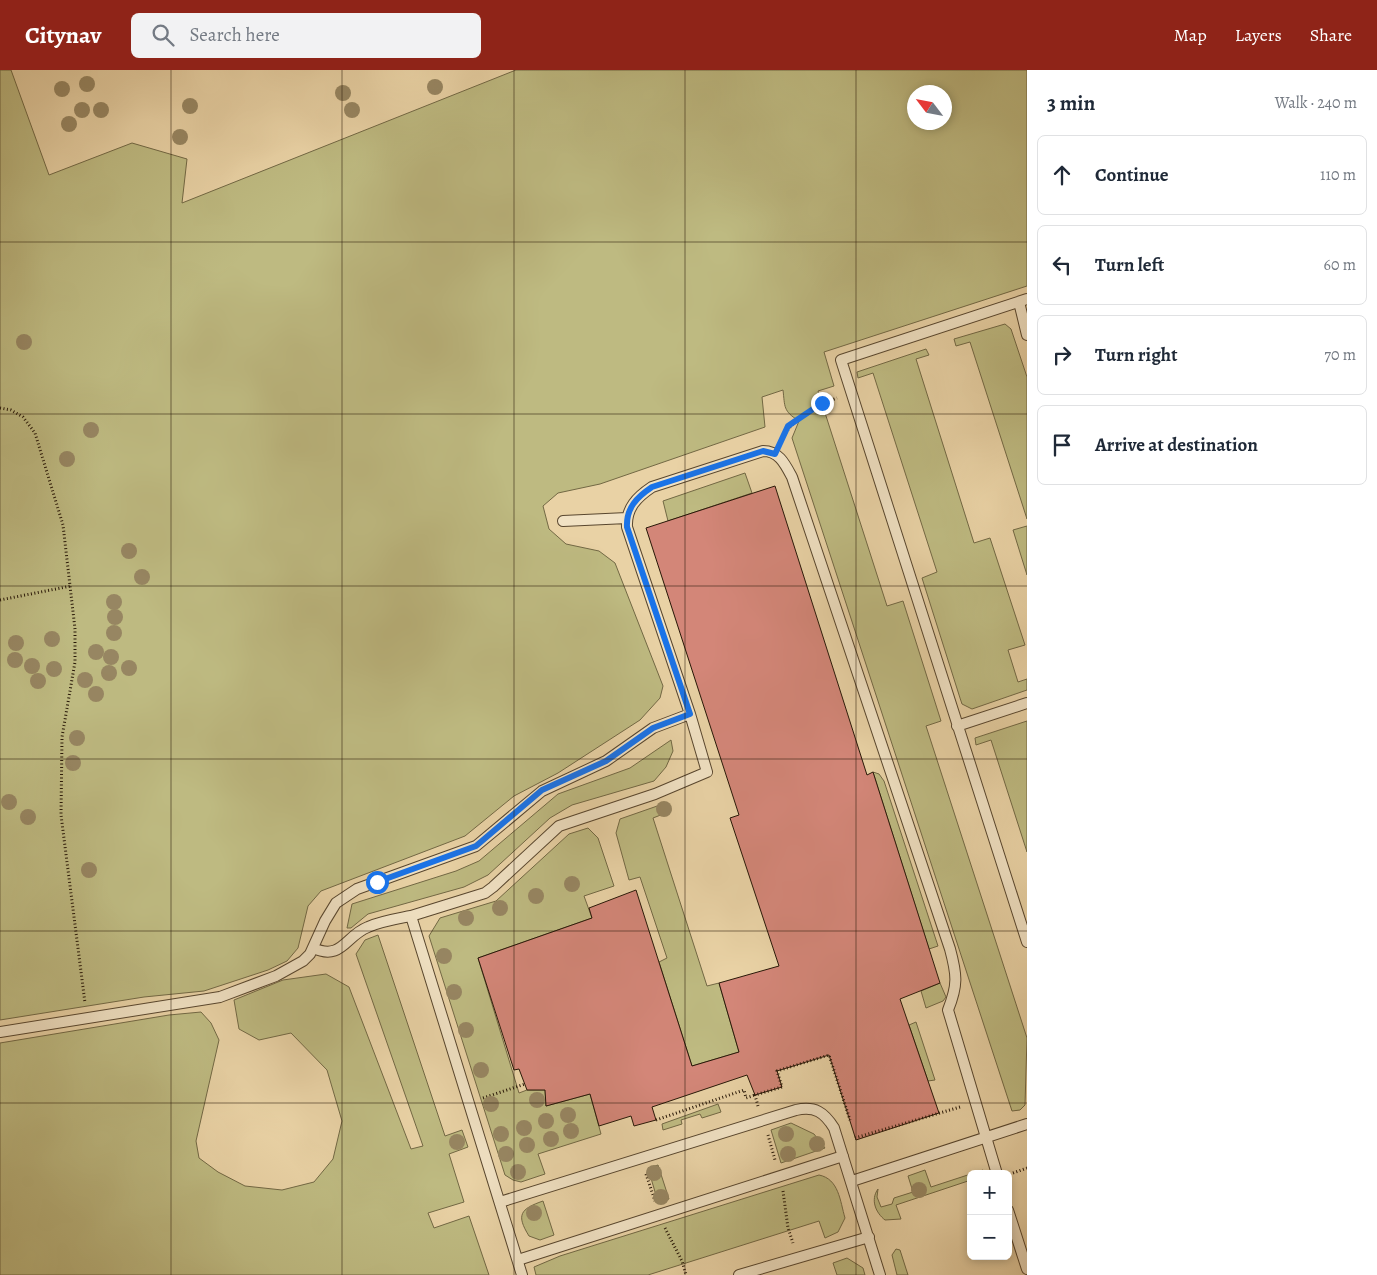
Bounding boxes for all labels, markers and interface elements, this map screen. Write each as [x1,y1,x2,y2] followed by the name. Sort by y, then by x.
[131,13,481,58] search box
[25,19,101,51] text: Citynav
[149,21,177,49] icon: search
[189,22,280,48] text: Search here
[1174,23,1207,47] text: Map
[1235,23,1282,47] text: Layers
[1310,23,1352,47] text: Share
[907,85,952,130] north arrow
[1047,89,1095,117] text: 3 min
[1275,92,1357,114] text: Walk · 240 m
[1048,161,1076,189] icon: ahead
[1095,162,1169,188] text: Continue
[1320,164,1356,186] text: 110 m
[1048,251,1076,279] icon: left
[1095,252,1164,278] text: Turn left
[1324,254,1356,276] text: 60 m
[1048,341,1076,369] icon: right
[1095,342,1177,368] text: Turn right
[1324,344,1356,366] text: 70 m
[811,392,834,415] route end
[1048,431,1076,459] icon: arrive
[1095,432,1258,458] text: Arrive at destination
[366,871,389,894] route start
[967,1170,1012,1260] map controls
[967,1170,1012,1215] button: +
[967,1215,1012,1260] button: −

